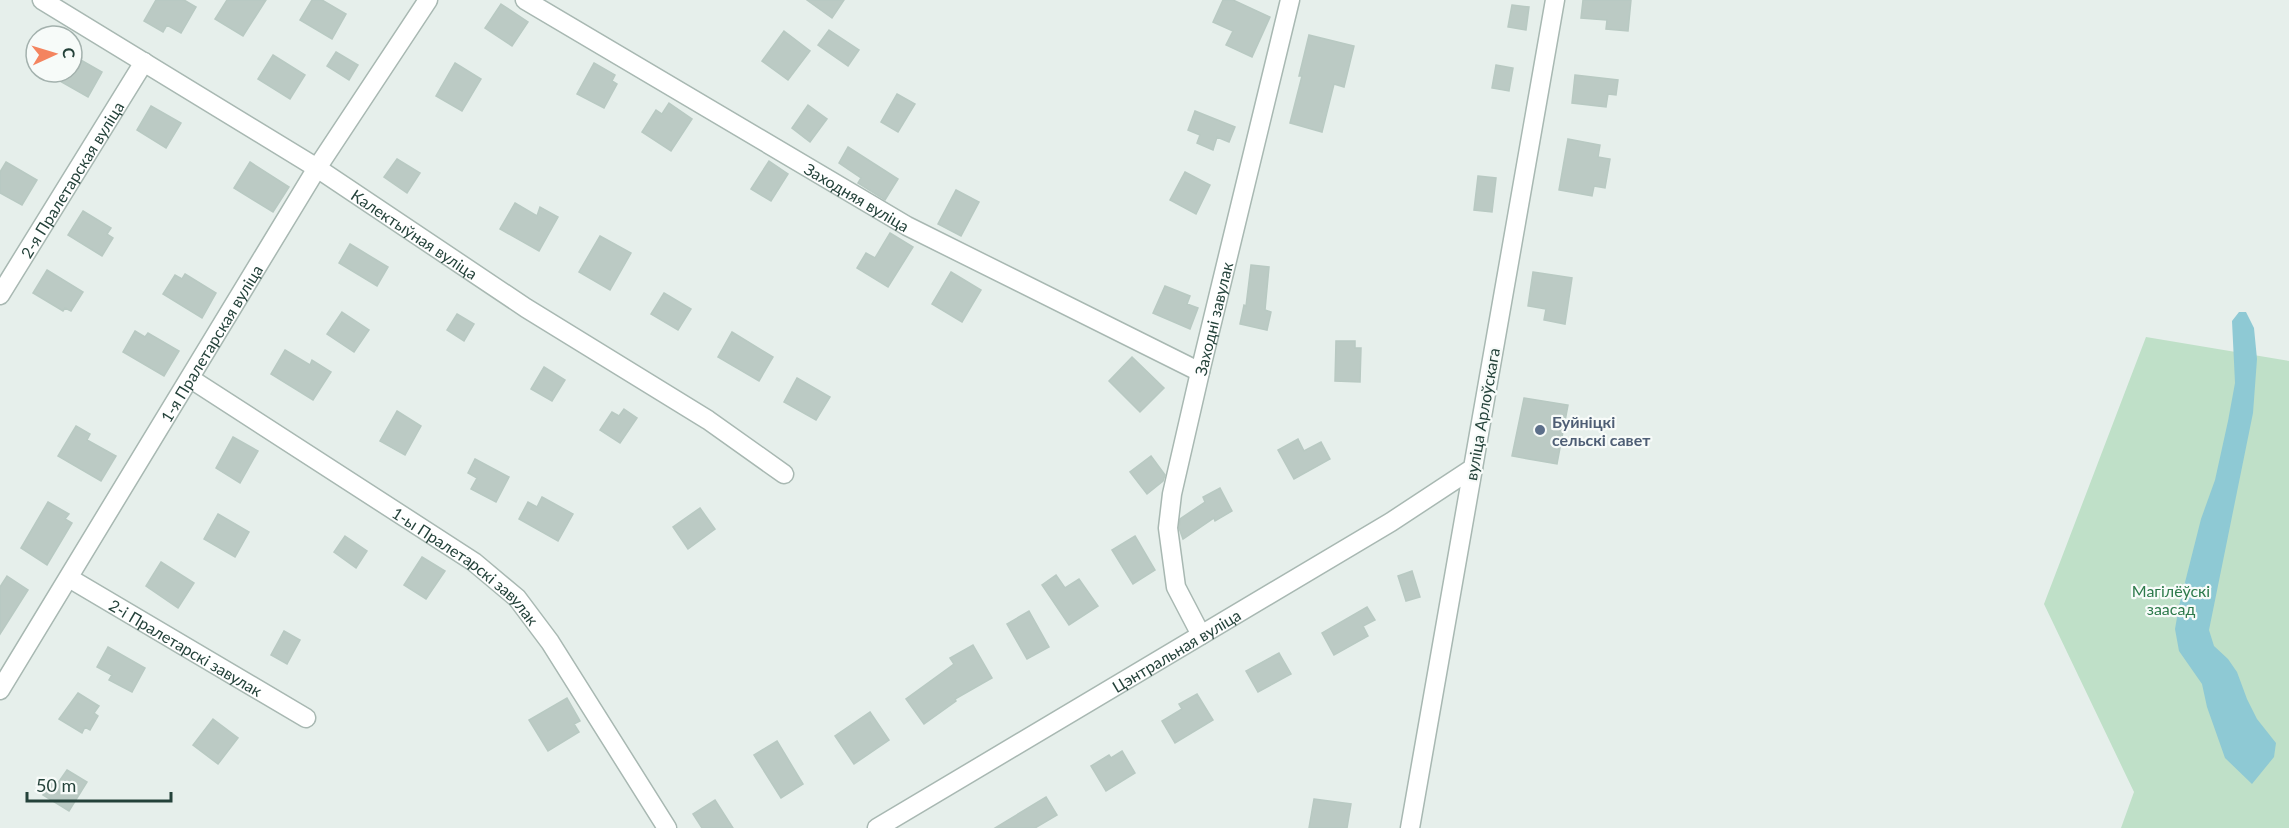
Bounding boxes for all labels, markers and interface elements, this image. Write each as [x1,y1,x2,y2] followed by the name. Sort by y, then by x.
[24,24,84,84] north arrow
[60,47,79,59] text: С
[16,98,127,261] street label: 2-я Пралетарская вуліца
[801,158,913,235] street label: Заходняя вуліца
[348,185,481,283] street label: Калектыўная вуліца
[1190,259,1236,377] street label: Заходні завулак
[156,261,266,425] street label: 1-я Пралетарская вуліца
[1461,346,1503,482] street label: вуліца Арлоўскага
[1552,412,1651,449] place label: Буйніцкі сельскі савет
[1533,423,1547,437] marker: Буйніцкі сельскі савет
[389,502,544,629] street label: 1-ы Пралетарскі завулак
[2132,581,2210,618] park label: Магілёўскі заасад
[106,595,267,700] street label: 2-і Пралетарскі завулак
[1108,604,1244,696] street label: Цэнтральная вуліца
[27,765,171,803] scale bar
[36,774,76,796] text: 50 m

